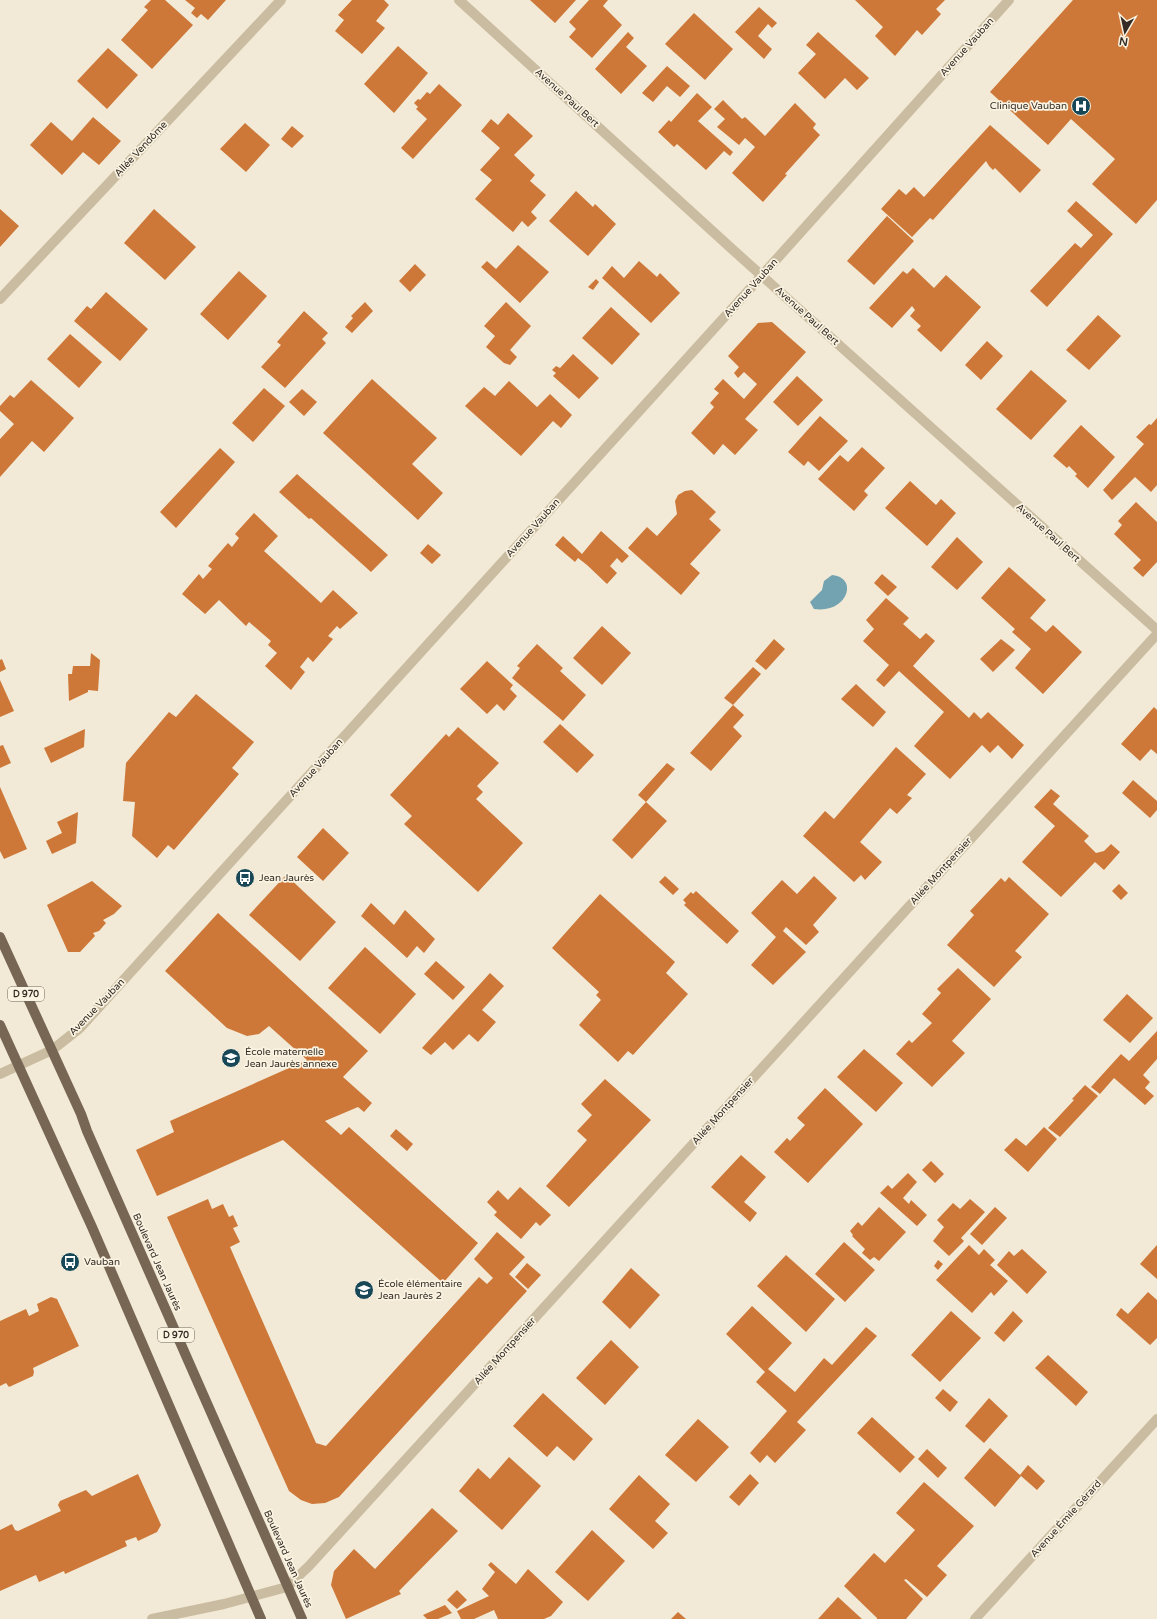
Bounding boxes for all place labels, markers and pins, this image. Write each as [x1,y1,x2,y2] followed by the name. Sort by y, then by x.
[1070,95,1092,117] hospital icon: Clinique Vauban
[990,100,1067,112] place label: Clinique Vauban
[234,867,256,889] bus stop icon: Jean Jaurès
[259,872,314,884] place label: Jean Jaurès
[245,1046,337,1070] place label: École maternelle Jean Jaurès annexe
[220,1047,242,1069] school or university icon: École maternelle Jean Jaurès annexe
[59,1251,81,1273] bus stop icon: Vauban
[84,1256,120,1268] place label: Vauban
[378,1278,463,1302] place label: École élémentaire Jean Jaurès 2
[353,1279,375,1301] school or university icon: École élémentaire Jean Jaurès 2

